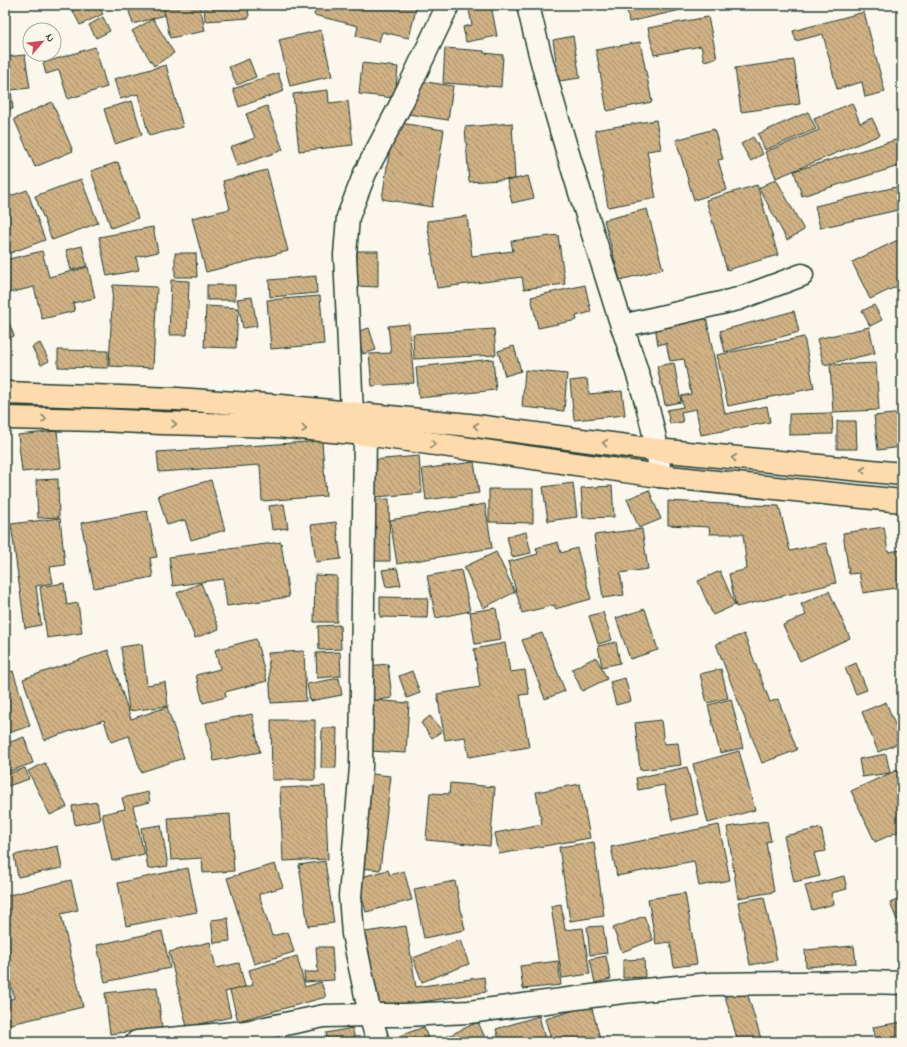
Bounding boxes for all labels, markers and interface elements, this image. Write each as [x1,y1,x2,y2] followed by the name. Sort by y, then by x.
[22,22,62,62] north arrow
[41,31,59,45] text: N
[41,415,47,423] one-way arrow
[171,419,177,428] one-way arrow
[473,421,479,430] one-way arrow
[301,424,307,433] one-way arrow
[430,439,436,448] one-way arrow
[602,439,608,448] one-way arrow
[731,453,737,462] one-way arrow
[860,466,866,475] one-way arrow

